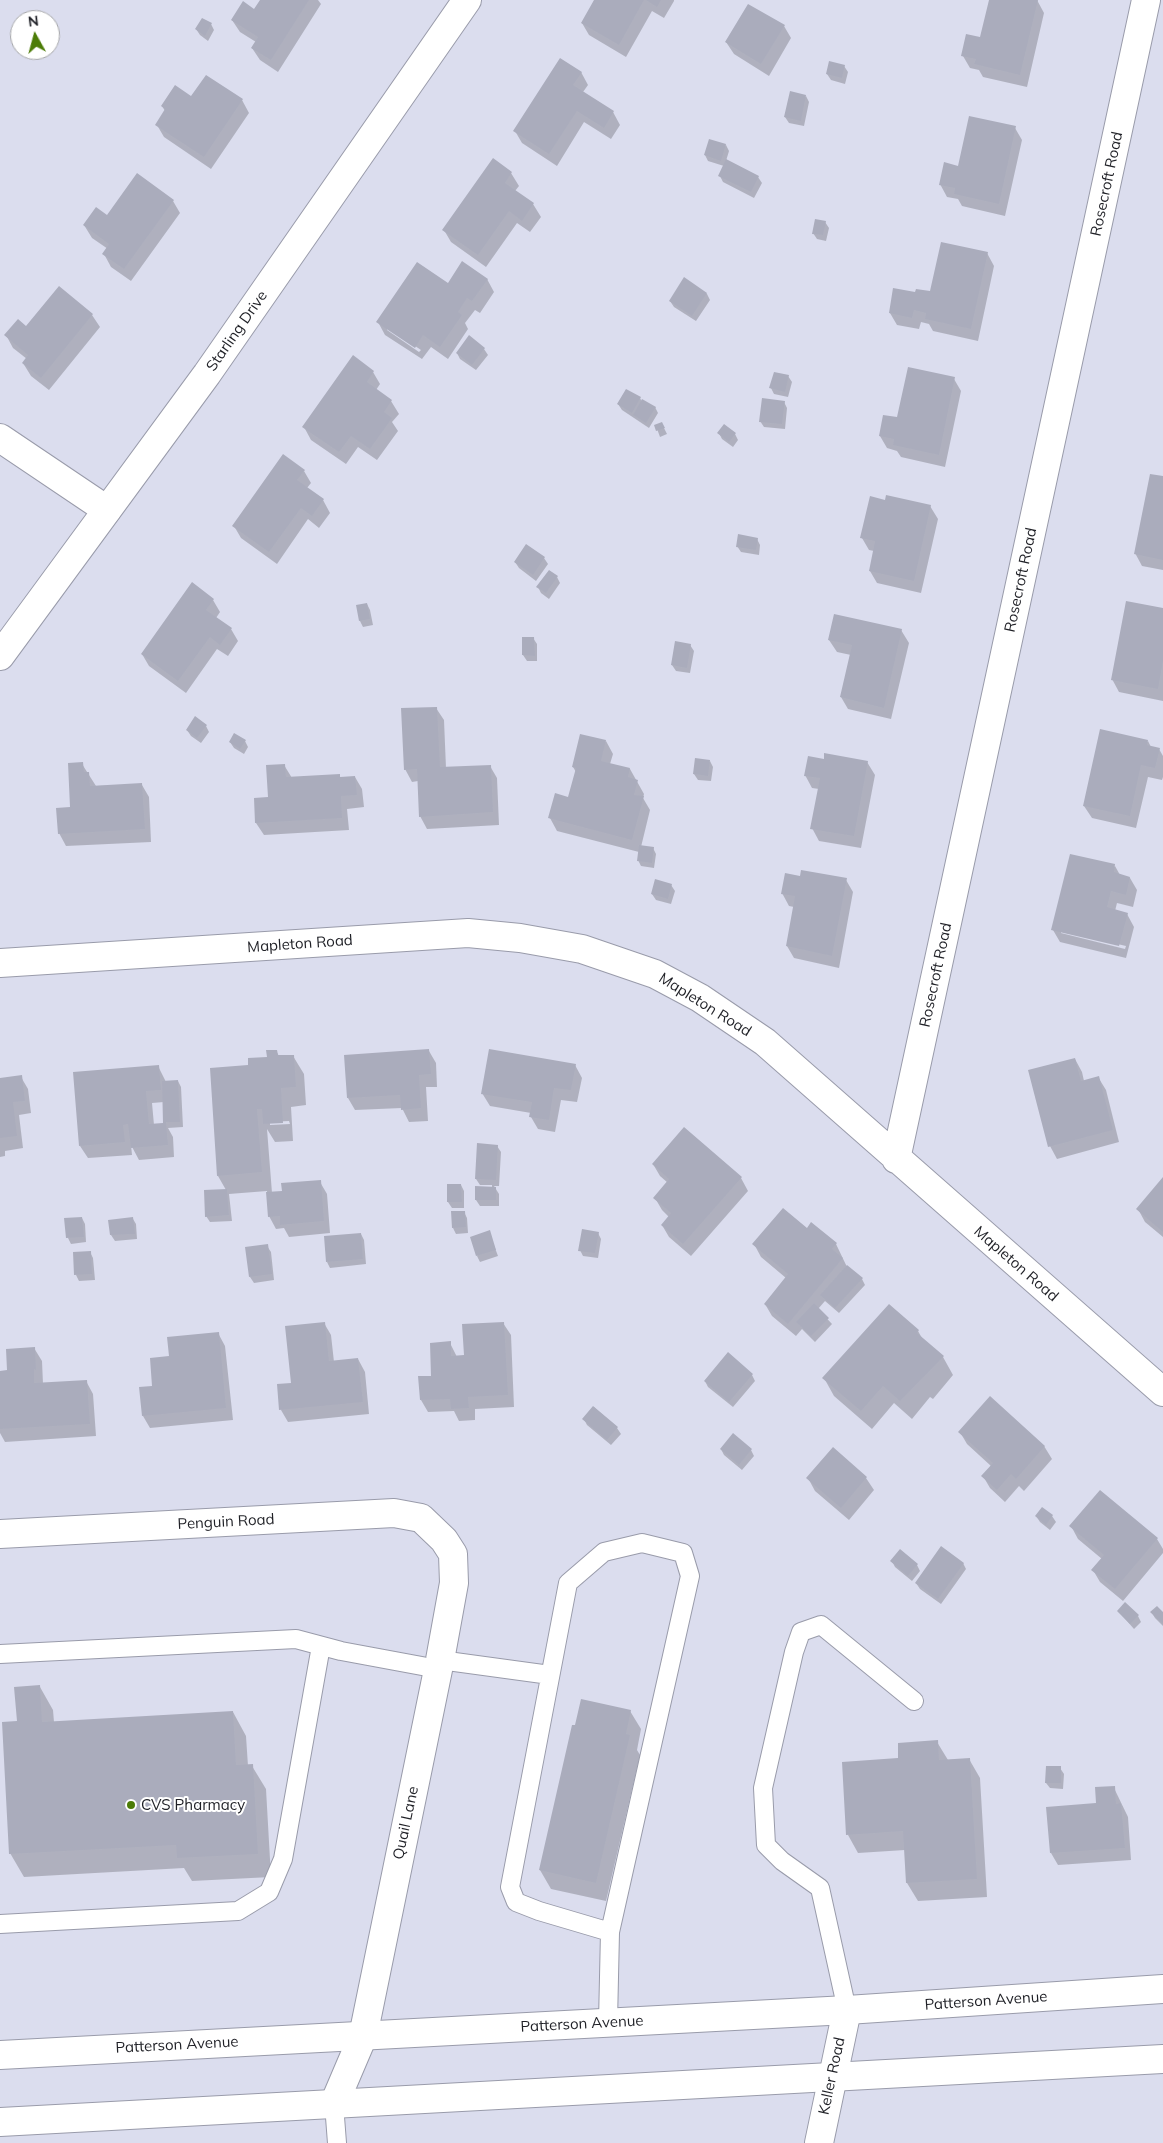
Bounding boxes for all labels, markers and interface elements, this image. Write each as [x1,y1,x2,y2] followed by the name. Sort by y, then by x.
[10,10,60,60] north arrow
[27,12,40,31] text: N
[1087,130,1127,238] street label: Rosecroft Road
[203,287,271,375] street label: Starling Drive
[1001,526,1041,634] street label: Rosecroft Road
[916,921,956,1029] street label: Rosecroft Road
[247,931,353,957] street label: Mapleton Road
[655,969,755,1041] street label: Mapleton Road
[970,1222,1062,1306] street label: Mapleton Road
[177,1510,275,1534] street label: Penguin Road
[389,1785,423,1861] street label: Quail Lane
[141,1796,245,1814] place label: CVS Pharmacy
[125,1799,137,1811] marker: CVS Pharmacy
[924,1988,1048,2014] street label: Patterson Avenue
[520,2012,644,2036] street label: Patterson Avenue
[115,2033,239,2057] street label: Patterson Avenue
[815,2036,849,2116] street label: Keller Road

